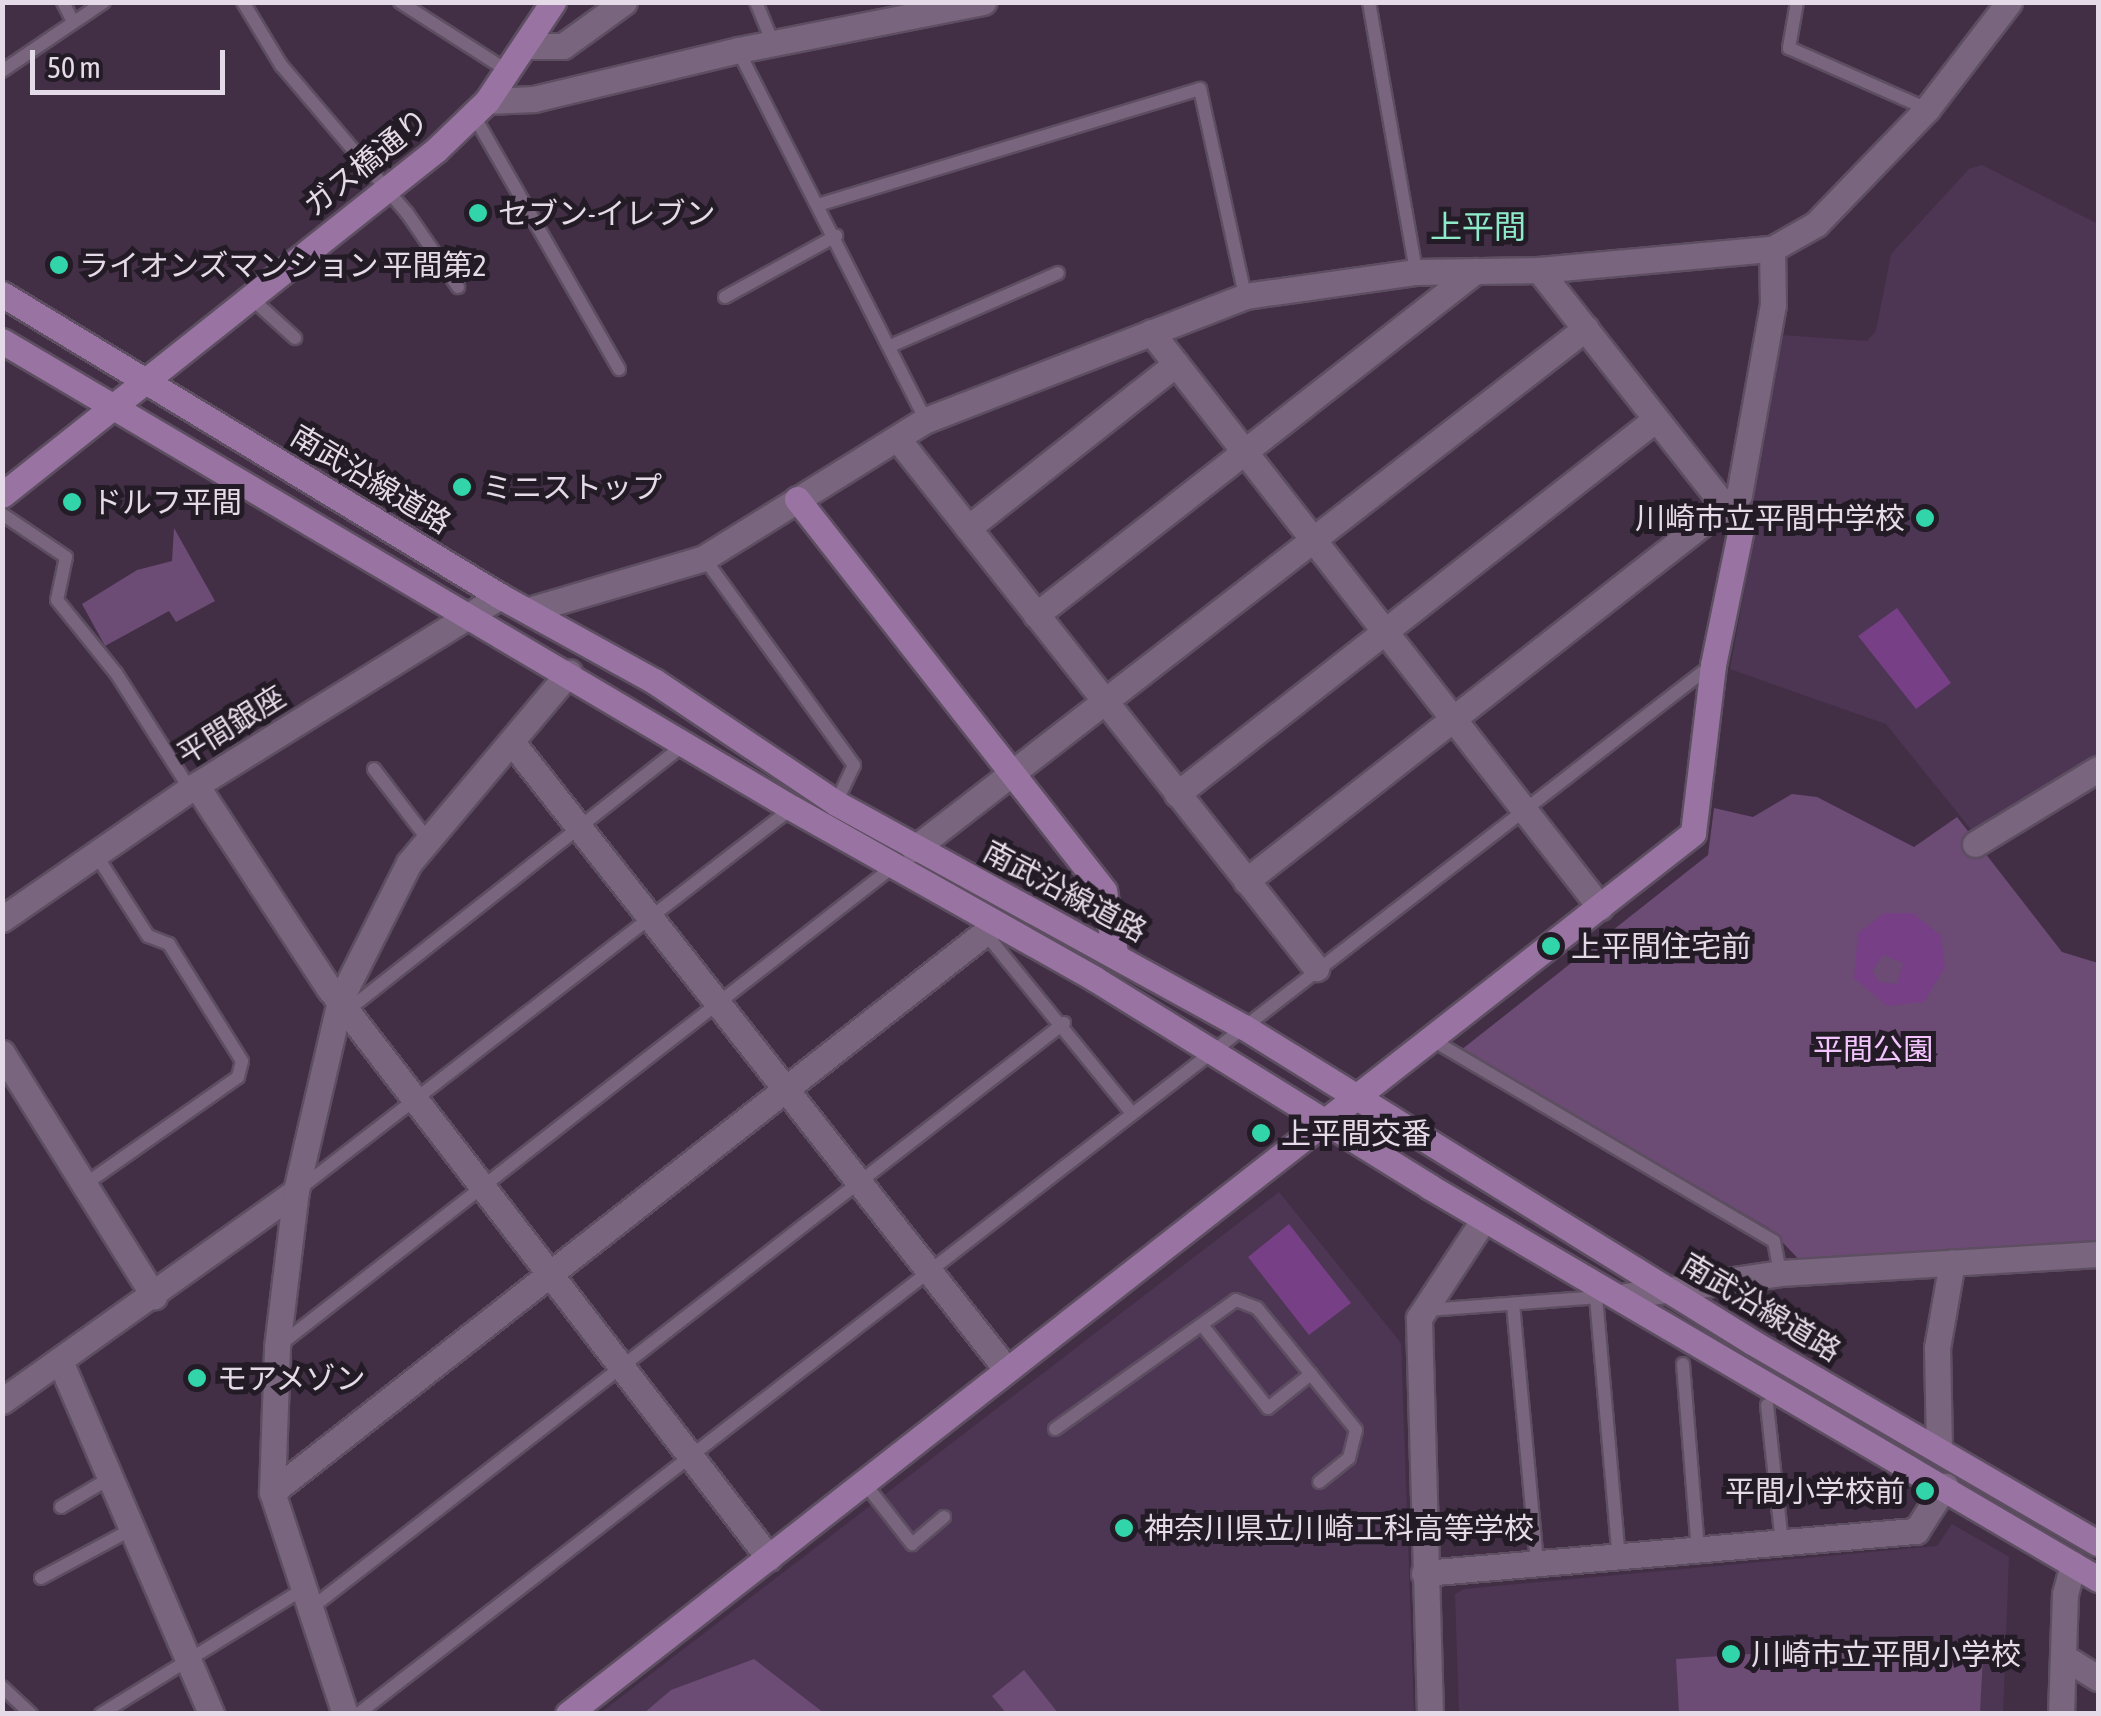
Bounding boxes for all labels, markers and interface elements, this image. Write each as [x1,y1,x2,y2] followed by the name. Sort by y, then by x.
[35,30,230,92] scale bar
[47,50,101,84] text: 50 m
[296,101,436,223] street label: ガス橋通り
[498,195,715,231] place label: セブン-イレブン
[467,202,489,224] marker: セブン-イレブン
[1430,208,1526,246] district label: 上平間
[79,247,487,283] place label: ライオンズマンション 平間第2
[48,254,70,276] marker: ライオンズマンション 平間第2
[285,417,457,541] street label: 南武沿線道路
[482,469,662,505] place label: ミニストップ
[451,476,473,498] marker: ミニストップ
[92,484,242,520] place label: ドルフ平間
[61,491,83,513] marker: ドルフ平間
[1635,500,1905,536] place label: 川崎市立平間中学校
[1914,507,1936,529] marker: 川崎市立平間中学校
[171,678,291,772] street label: 平間銀座
[977,833,1153,949] street label: 南武沿線道路
[1571,928,1751,964] place label: 上平間住宅前
[1540,935,1562,957] marker: 上平間住宅前
[1813,1031,1933,1067] park label: 平間公園
[1281,1115,1431,1151] place label: 上平間交番
[1250,1122,1272,1144] marker: 上平間交番
[1675,1245,1847,1369] street label: 南武沿線道路
[217,1360,367,1396] place label: モアメゾン
[186,1367,208,1389] marker: モアメゾン
[1725,1473,1905,1509] place label: 平間小学校前
[1914,1480,1936,1502] marker: 平間小学校前
[1144,1510,1534,1546] place label: 神奈川県立川崎工科高等学校
[1113,1517,1135,1539] marker: 神奈川県立川崎工科高等学校
[1751,1636,2021,1672] place label: 川崎市立平間小学校
[1720,1643,1742,1665] marker: 川崎市立平間小学校

